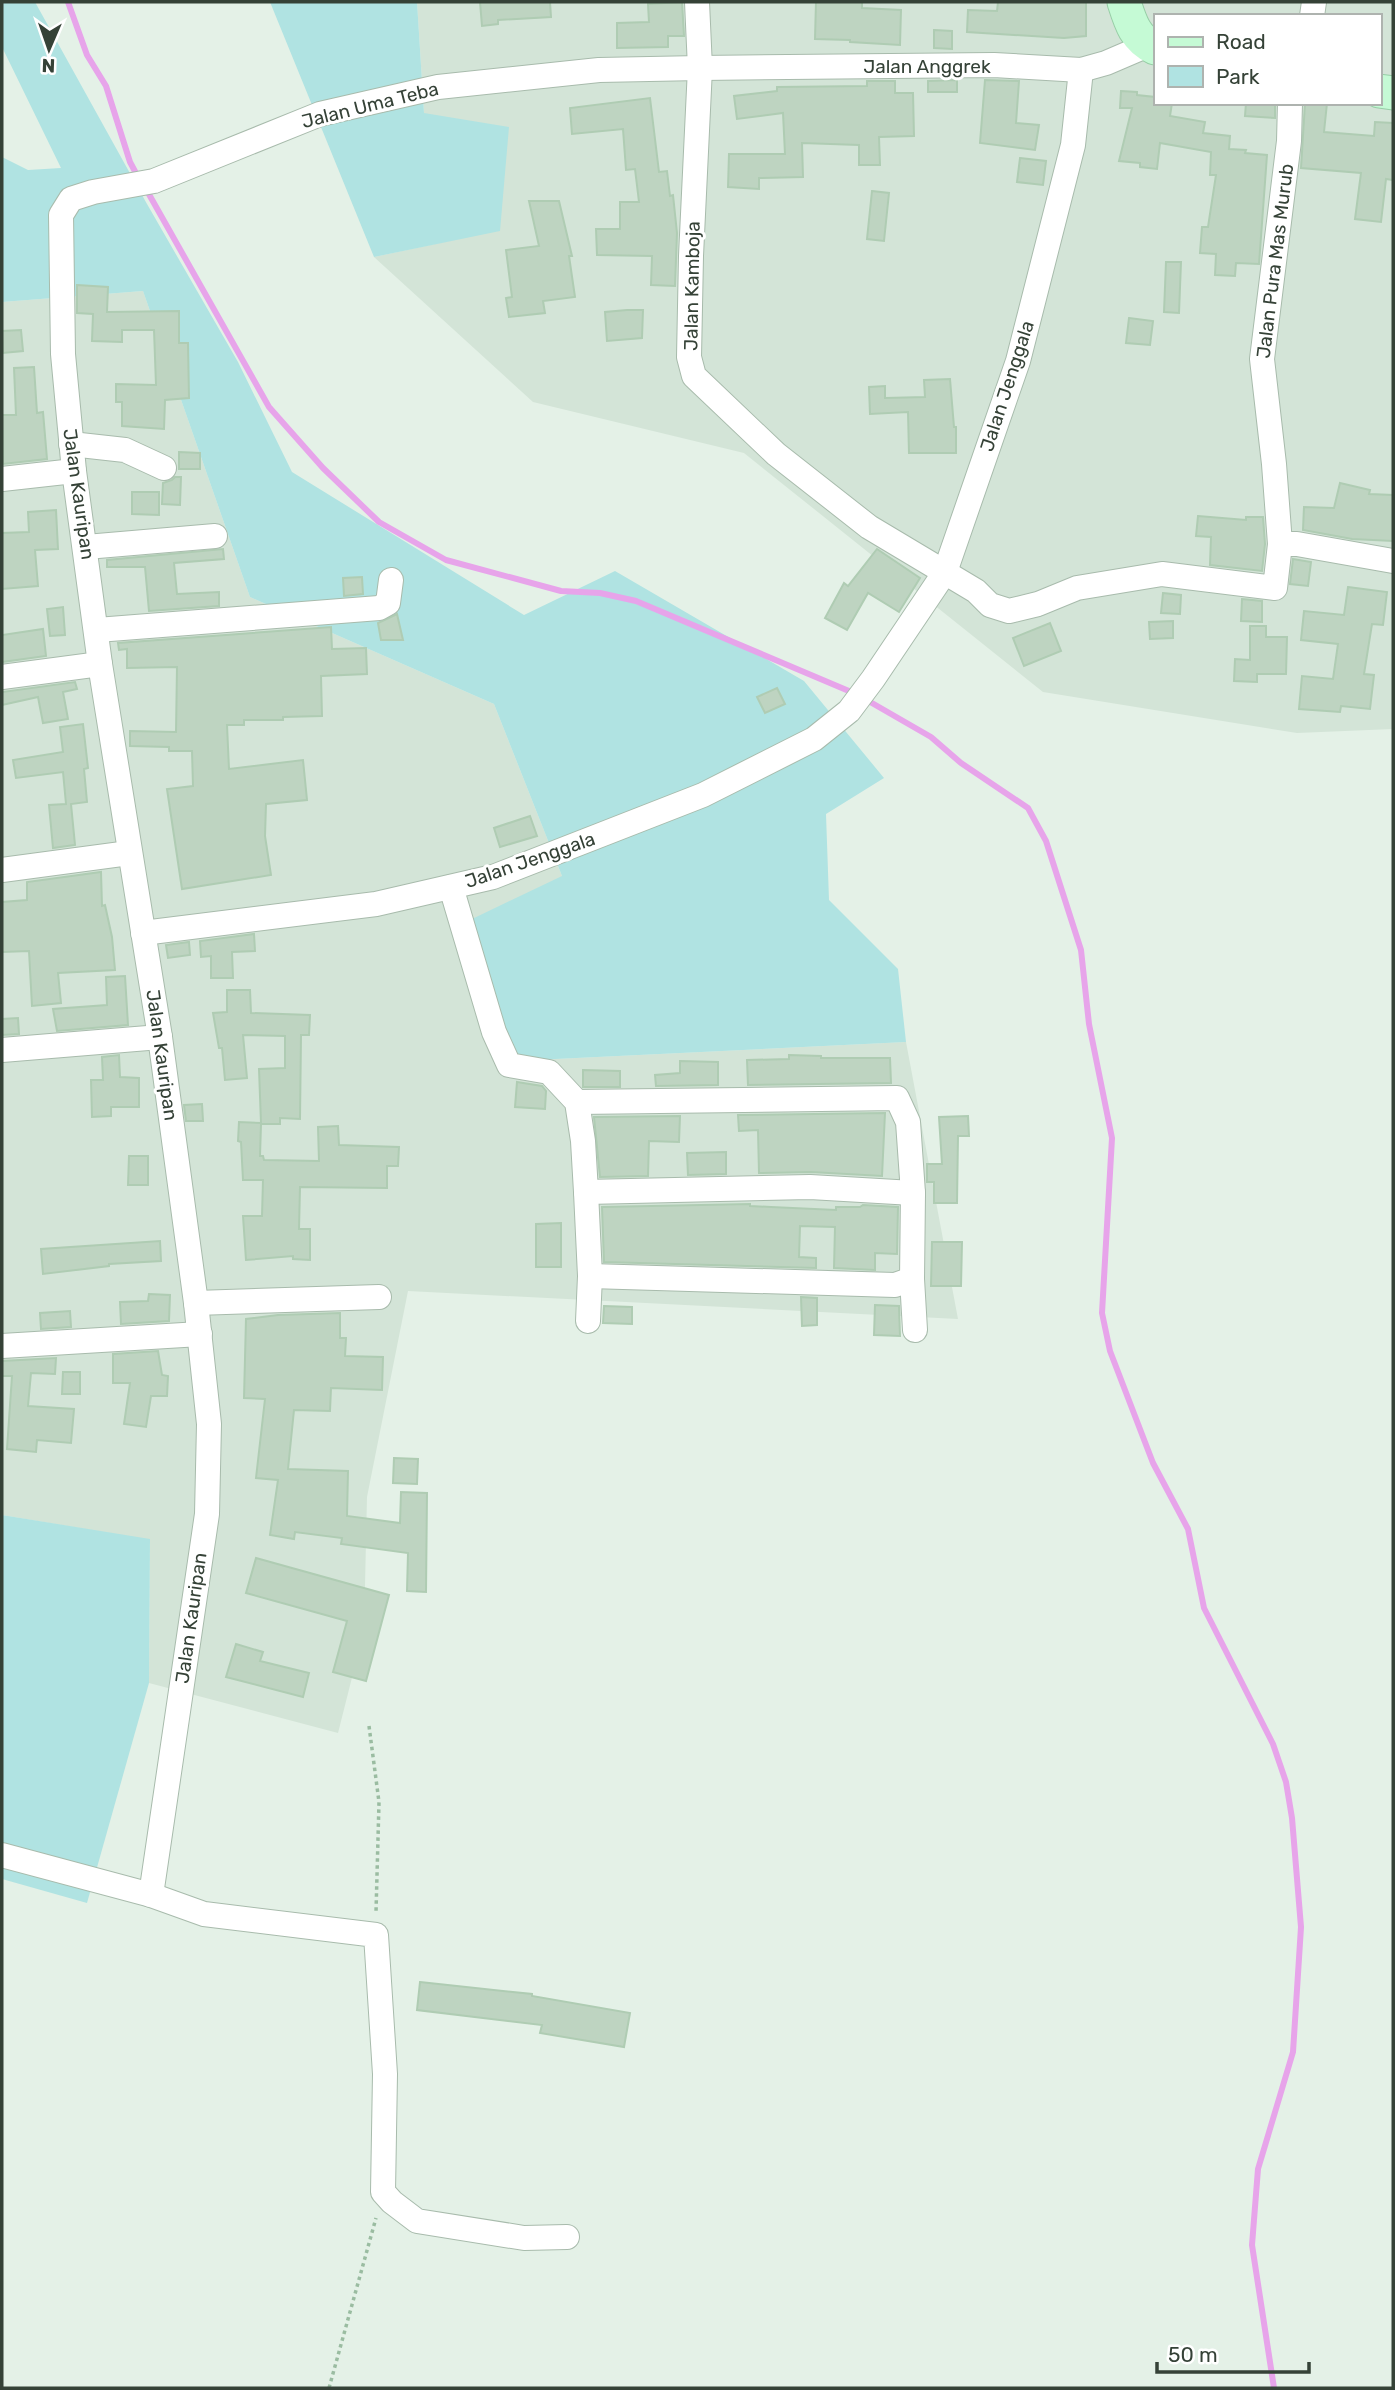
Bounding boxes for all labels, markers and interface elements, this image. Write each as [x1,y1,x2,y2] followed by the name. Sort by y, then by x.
[14,14,84,84] north arrow
[1154,14,1381,105] legend
[1216,29,1266,54] text: Road
[41,54,56,77] text: N
[863,55,991,78] street label: Jalan Anggrek
[1216,64,1260,89] text: Park
[299,77,441,133] street label: Jalan Uma Teba
[1252,162,1298,360] street label: Jalan Pura Mas Murub
[679,221,705,351] street label: Jalan Kamboja
[975,318,1039,454] street label: Jalan Jenggala
[58,427,100,561] street label: Jalan Kauripan
[462,827,598,893] street label: Jalan Jenggala
[141,988,183,1122] street label: Jalan Kauripan
[170,1551,212,1685] street label: Jalan Kauripan
[1157,2330,1309,2374] scale bar
[1168,2342,1218,2367] text: 50 m

